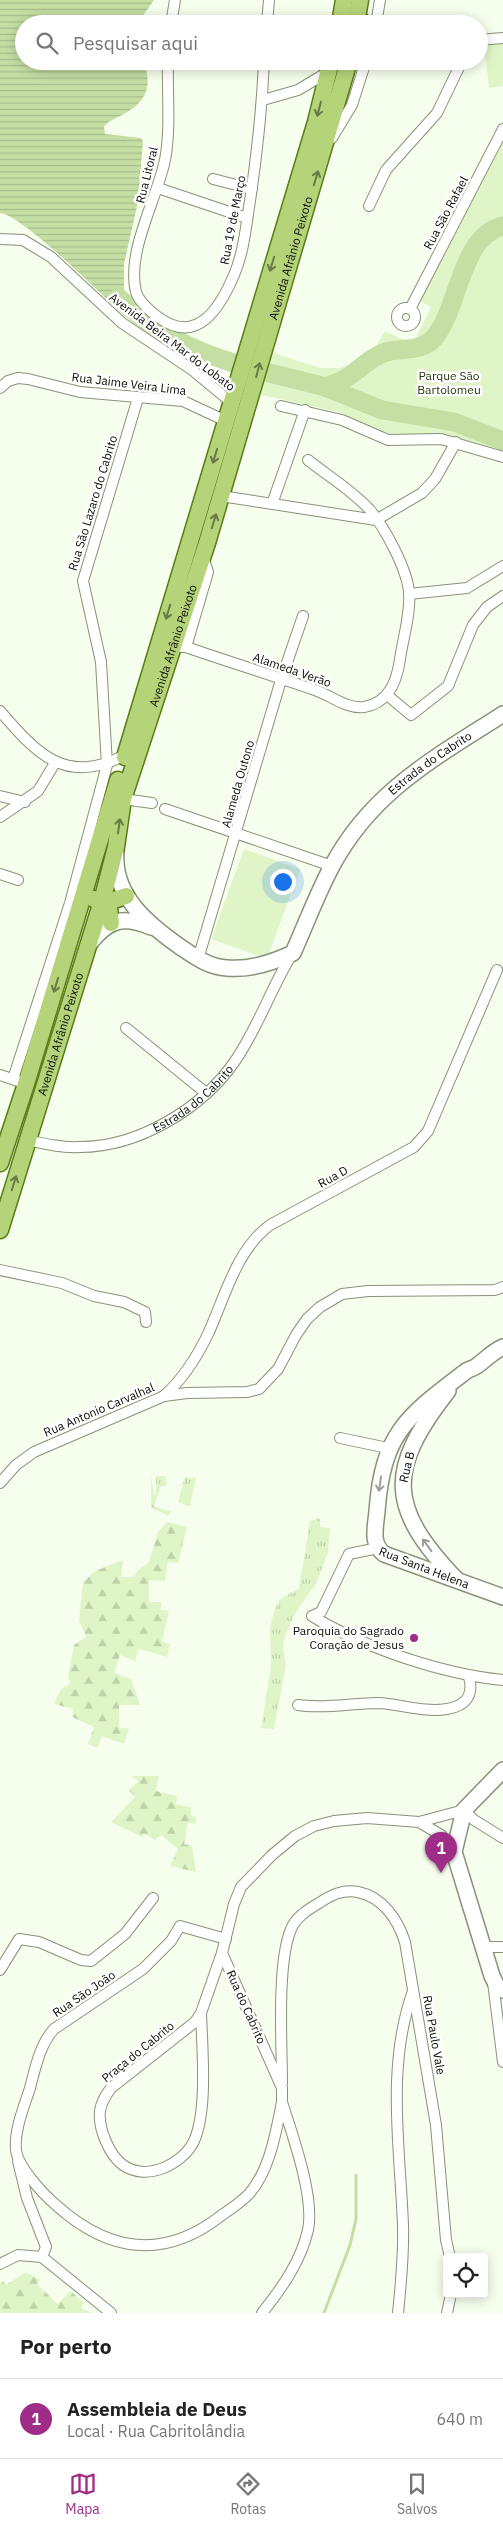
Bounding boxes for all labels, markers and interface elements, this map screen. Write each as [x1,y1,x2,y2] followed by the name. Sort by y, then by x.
[15,15,488,70] search box
[33,29,61,57] icon: search
[73,31,198,55] text: Pesquisar aqui
[314,100,324,116] one-way arrow
[132,145,161,205] street label: Rua Litoral
[312,170,321,186] one-way arrow
[217,174,249,266] street label: Rua 19 de Março
[420,174,471,252] street label: Rua São Rafael
[265,194,316,322] street label: Avenida Afrânio Peixoto
[267,256,277,272] one-way arrow
[106,289,238,394] street label: Avenida Beira Mar do Lobato
[254,362,263,378] one-way arrow
[417,368,481,397] park label: Parque São Bartolomeu
[71,369,188,398] street label: Rua Jaime Veira Lima
[65,433,120,572] street label: Rua São Lazaro do Cabrito
[210,448,219,463] one-way arrow
[210,513,220,529] one-way arrow
[146,582,200,709] street label: Avenida Afrânio Peixoto
[163,603,173,619] one-way arrow
[251,649,333,690] street label: Alameda Verão
[385,728,475,798] street label: Estrada do Cabrito
[218,738,257,829] street label: Alameda Outono
[114,818,124,834] one-way arrow
[270,869,296,895] your location
[34,970,86,1097] street label: Avenida Afrânio Peixoto
[50,977,60,993] one-way arrow
[150,1062,237,1135] street label: Estrada do Cabrito
[315,1162,350,1191] street label: Rua D
[10,1175,20,1191] one-way arrow
[41,1379,156,1440] street label: Rua Antonio Carvalhal
[396,1450,417,1484] street label: Rua B
[374,1475,384,1491] one-way arrow
[421,1539,432,1552] one-way arrow
[377,1543,472,1592] street label: Rua Santa Helena
[293,1623,404,1652] place label: Paroquia do Sagrado Coração de Jesus
[408,1632,420,1644] marker: Paroquia do Sagrado Coração de Jesus
[425,1832,457,1873] pin: 1
[49,1967,118,2020] street label: Rua São João
[223,1967,270,2046] street label: Rua do Cabrito
[420,1994,449,2076] street label: Rua Paulo Vale
[98,2018,177,2085] street label: Praça do Cabrito
[443,2253,488,2298] map controls
[443,2253,488,2298] button: locate
[20,2332,112,2360] text: Por perto
[67,2397,247,2421] text: Assembleia de Deus
[31,2409,41,2429] text: 1
[436,2409,483,2429] text: 640 m
[67,2421,245,2441] text: Local · Rua Cabritolândia
[65,2470,100,2518] tab: Mapa
[230,2470,266,2518] tab: Rotas
[397,2470,438,2518] tab: Salvos

